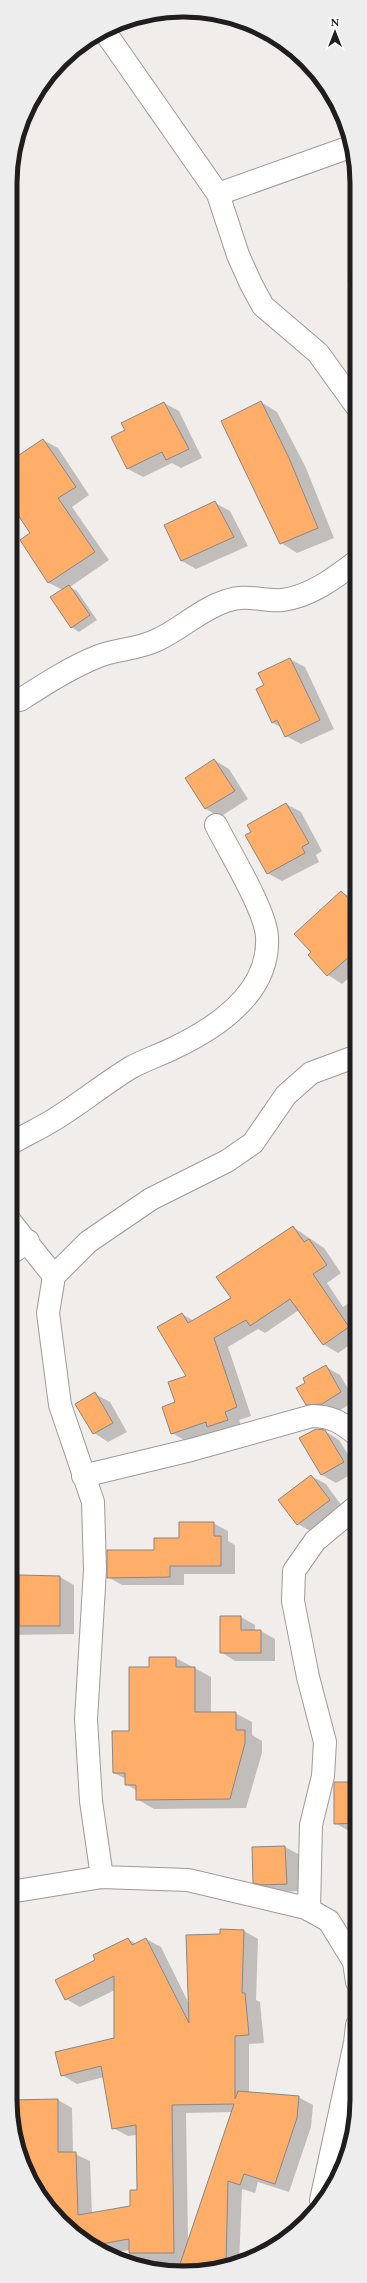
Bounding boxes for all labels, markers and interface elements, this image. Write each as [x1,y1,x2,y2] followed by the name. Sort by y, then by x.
[315,12,355,52] north arrow
[331,14,340,31] text: N

